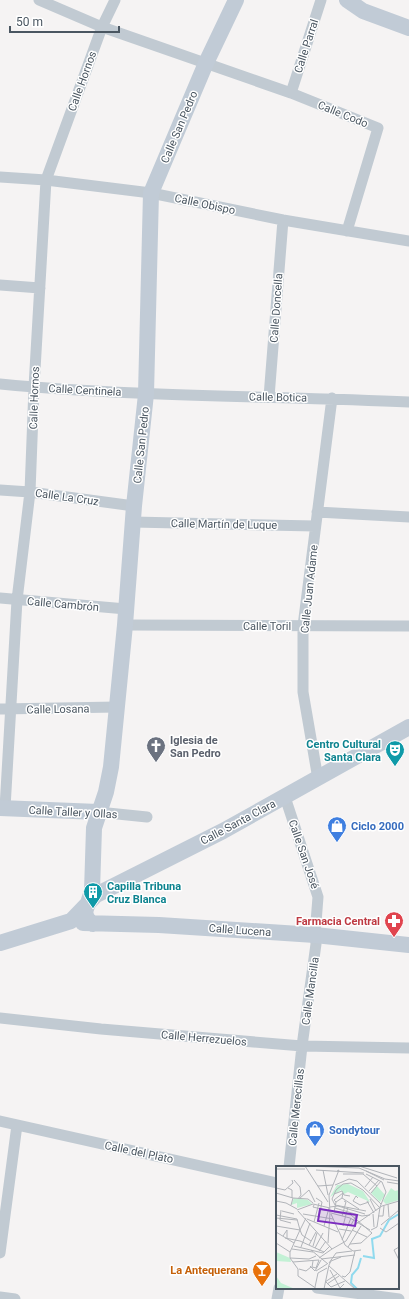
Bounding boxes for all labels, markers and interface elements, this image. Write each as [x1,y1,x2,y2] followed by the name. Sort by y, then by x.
[10,8,119,34] scale bar
[16,15,43,29] text: 50 m
[292,18,321,75] street label: Calle Parral
[66,49,99,113] street label: Calle Hornos
[158,89,201,165] street label: Calle San Pedro
[316,99,370,130] street label: Calle Codo
[173,192,236,217] street label: Calle Obispo
[268,273,285,343] street label: Calle Doncella
[27,366,42,430] street label: Calle Hornos
[48,382,122,399] street label: Calle Centinela
[249,390,307,405] street label: Calle Botica
[131,406,152,484] street label: Calle San Pedro
[34,487,100,508] street label: Calle La Cruz
[171,517,277,532] street label: Calle Martín de Luque
[298,544,321,634] street label: Calle Juan Adame
[27,595,99,614] street label: Calle Cambrón
[243,620,291,633] street label: Calle Toril
[26,702,90,717] street label: Calle Losana
[170,734,221,760] place label: Iglesia de San Pedro
[145,735,167,763] church icon: Iglesia de San Pedro
[306,738,381,764] place label: Centro Cultural Santa Clara
[384,739,406,767] theatre icon: Centro Cultural Santa Clara
[198,797,278,848] street label: Calle Santa Clara
[28,804,118,821] street label: Calle Taller y Ollas
[326,815,348,843] shop icon: Ciclo 2000
[286,818,321,891] street label: Calle San José
[351,820,404,833] place label: Ciclo 2000
[107,880,181,906] place label: Capilla Tribuna Cruz Blanca
[82,881,104,909] building icon: Capilla Tribuna Cruz Blanca
[383,910,405,938] pharmacy icon: Farmacia Central
[296,915,380,928] place label: Farmacia Central
[208,922,272,939] street label: Calle Lucena
[299,956,322,1026] street label: Calle Mancilla
[161,1028,248,1049] street label: Calle Herrezuelos
[286,1068,307,1146] street label: Calle Merecillas
[304,1119,326,1147] shop icon: Sondytour
[329,1124,380,1137] place label: Sondytour
[103,1139,174,1166] street label: Calle del Plato
[276,1166,399,1289] inset map
[251,1259,273,1287] bar icon: La Antequerana
[170,1264,248,1277] place label: La Antequerana

